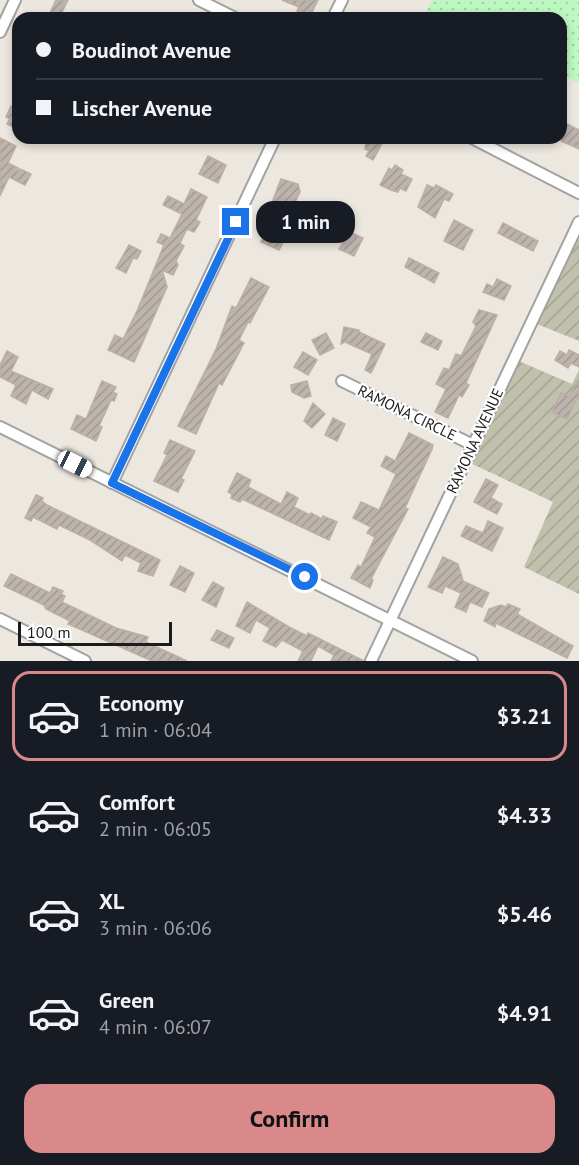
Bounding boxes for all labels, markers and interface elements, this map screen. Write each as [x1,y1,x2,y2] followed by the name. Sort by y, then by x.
[72,36,231,64] text: Boudinot Avenue
[72,94,212,122] text: Lischer Avenue
[257,201,356,243] callout: 1 min
[222,208,249,235] route end
[281,209,330,235] text: 1 min
[355,381,460,445] street label: RAMONA CIRCLE
[442,385,507,496] street label: RAMONA AVENUE
[55,448,95,480] car
[291,563,318,590] route start
[18,619,172,646] scale bar
[27,622,70,642] text: 100 m
[27,689,81,743] icon: car
[99,689,183,717] text: Economy
[497,702,552,730] text: $3.21
[99,717,212,743] text: 1 min · 06:04
[27,788,81,842] icon: car
[99,788,175,816] text: Comfort
[497,801,552,829] text: $4.33
[99,816,212,842] text: 2 min · 06:05
[27,887,81,941] icon: car
[99,887,124,915] text: XL
[497,900,552,928] text: $5.46
[99,915,212,941] text: 3 min · 06:06
[27,986,81,1040] icon: car
[99,986,154,1014] text: Green
[497,999,552,1027] text: $4.91
[99,1014,212,1040] text: 4 min · 06:07
[24,1084,555,1153] button: Confirm

